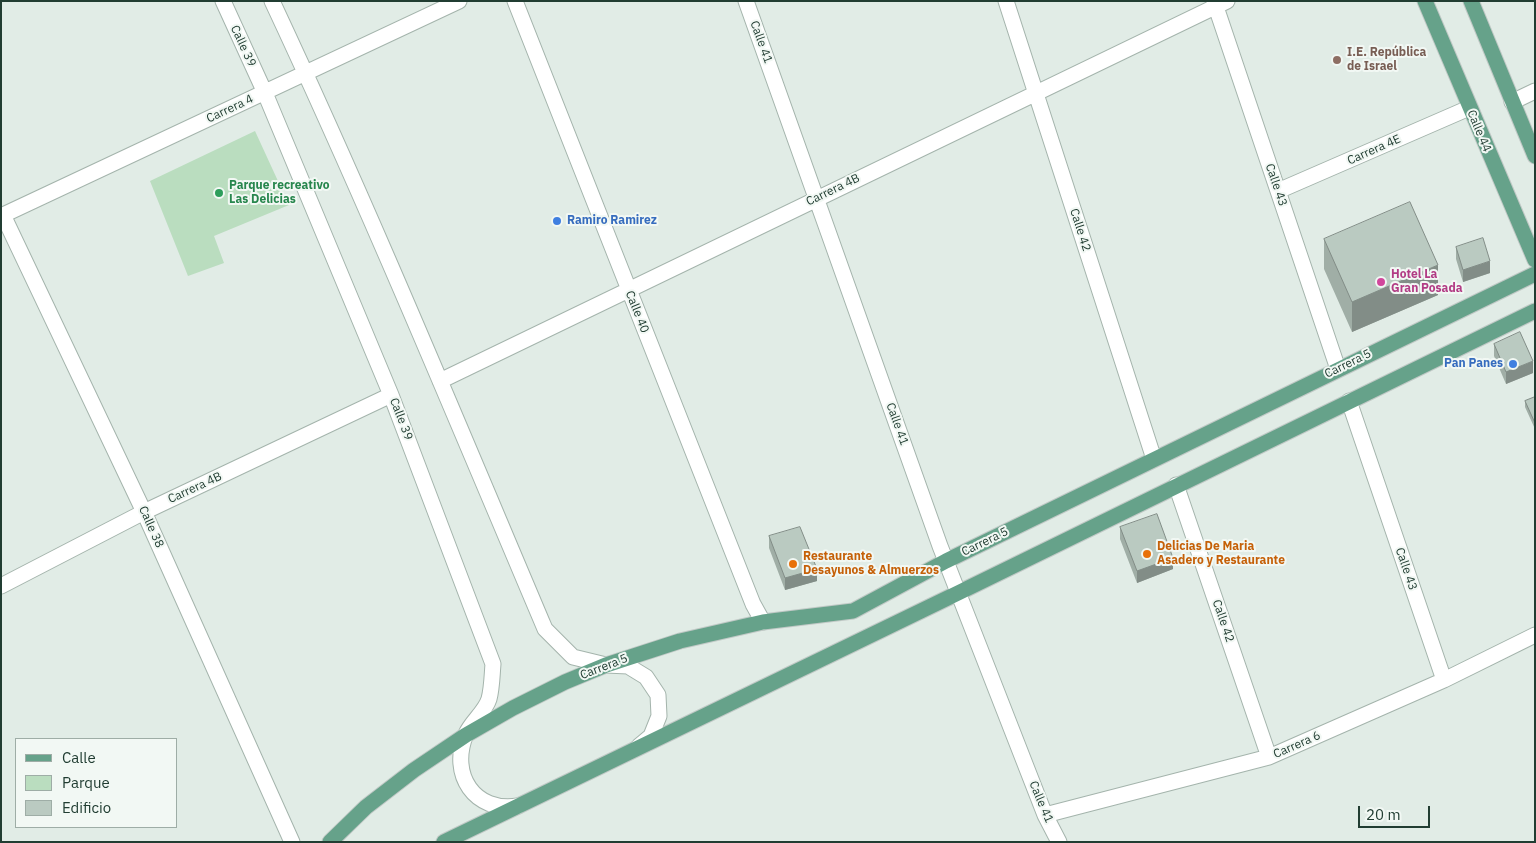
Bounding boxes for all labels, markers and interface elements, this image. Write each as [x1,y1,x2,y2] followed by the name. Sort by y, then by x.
[747,19,775,65] street label: Calle 41
[227,23,259,69] street label: Calle 39
[1347,46,1426,74] place label: I.E. República de Israel
[1331,54,1343,66] marker: I.E. República de Israel
[204,92,256,126] street label: Carrera 4
[1464,108,1494,154] street label: Calle 44
[1345,132,1403,168] street label: Carrera 4E
[1262,162,1290,208] street label: Calle 43
[804,171,862,209] street label: Carrera 4B
[229,179,330,207] place label: Parque recreativo Las Delicias
[213,187,225,199] marker: Parque recreativo Las Delicias
[1066,207,1094,253] street label: Calle 42
[567,214,657,228] place label: Ramiro Ramirez
[551,215,563,227] marker: Ramiro Ramirez
[1391,268,1463,296] place label: Hotel La Gran Posada
[1375,276,1387,288] marker: Hotel La Gran Posada
[622,289,652,335] street label: Calle 40
[1322,347,1374,381] street label: Carrera 5
[1444,357,1503,371] place label: Pan Panes
[1507,358,1519,370] marker: Pan Panes
[386,396,416,442] street label: Calle 39
[883,401,911,447] street label: Calle 41
[166,469,224,507] street label: Carrera 4B
[135,504,167,550] street label: Calle 38
[959,525,1011,559] street label: Carrera 5
[1157,540,1285,568] place label: Delicias De Maria Asadero y Restaurante
[1392,546,1420,592] street label: Calle 43
[1141,548,1153,560] marker: Delicias De Maria Asadero y Restaurante
[803,550,939,578] place label: Restaurante Desayunos & Almuerzos
[787,558,799,570] marker: Restaurante Desayunos & Almuerzos
[1209,598,1237,644] street label: Calle 42
[578,651,630,683] street label: Carrera 5
[1271,728,1323,762] street label: Carrera 6
[15,738,178,828] legend
[62,748,96,767] text: Calle
[62,773,110,792] text: Parque
[1026,779,1056,825] street label: Calle 41
[1361,796,1434,828] scale bar
[62,798,111,817] text: Edificio
[1366,805,1401,824] text: 20 m

